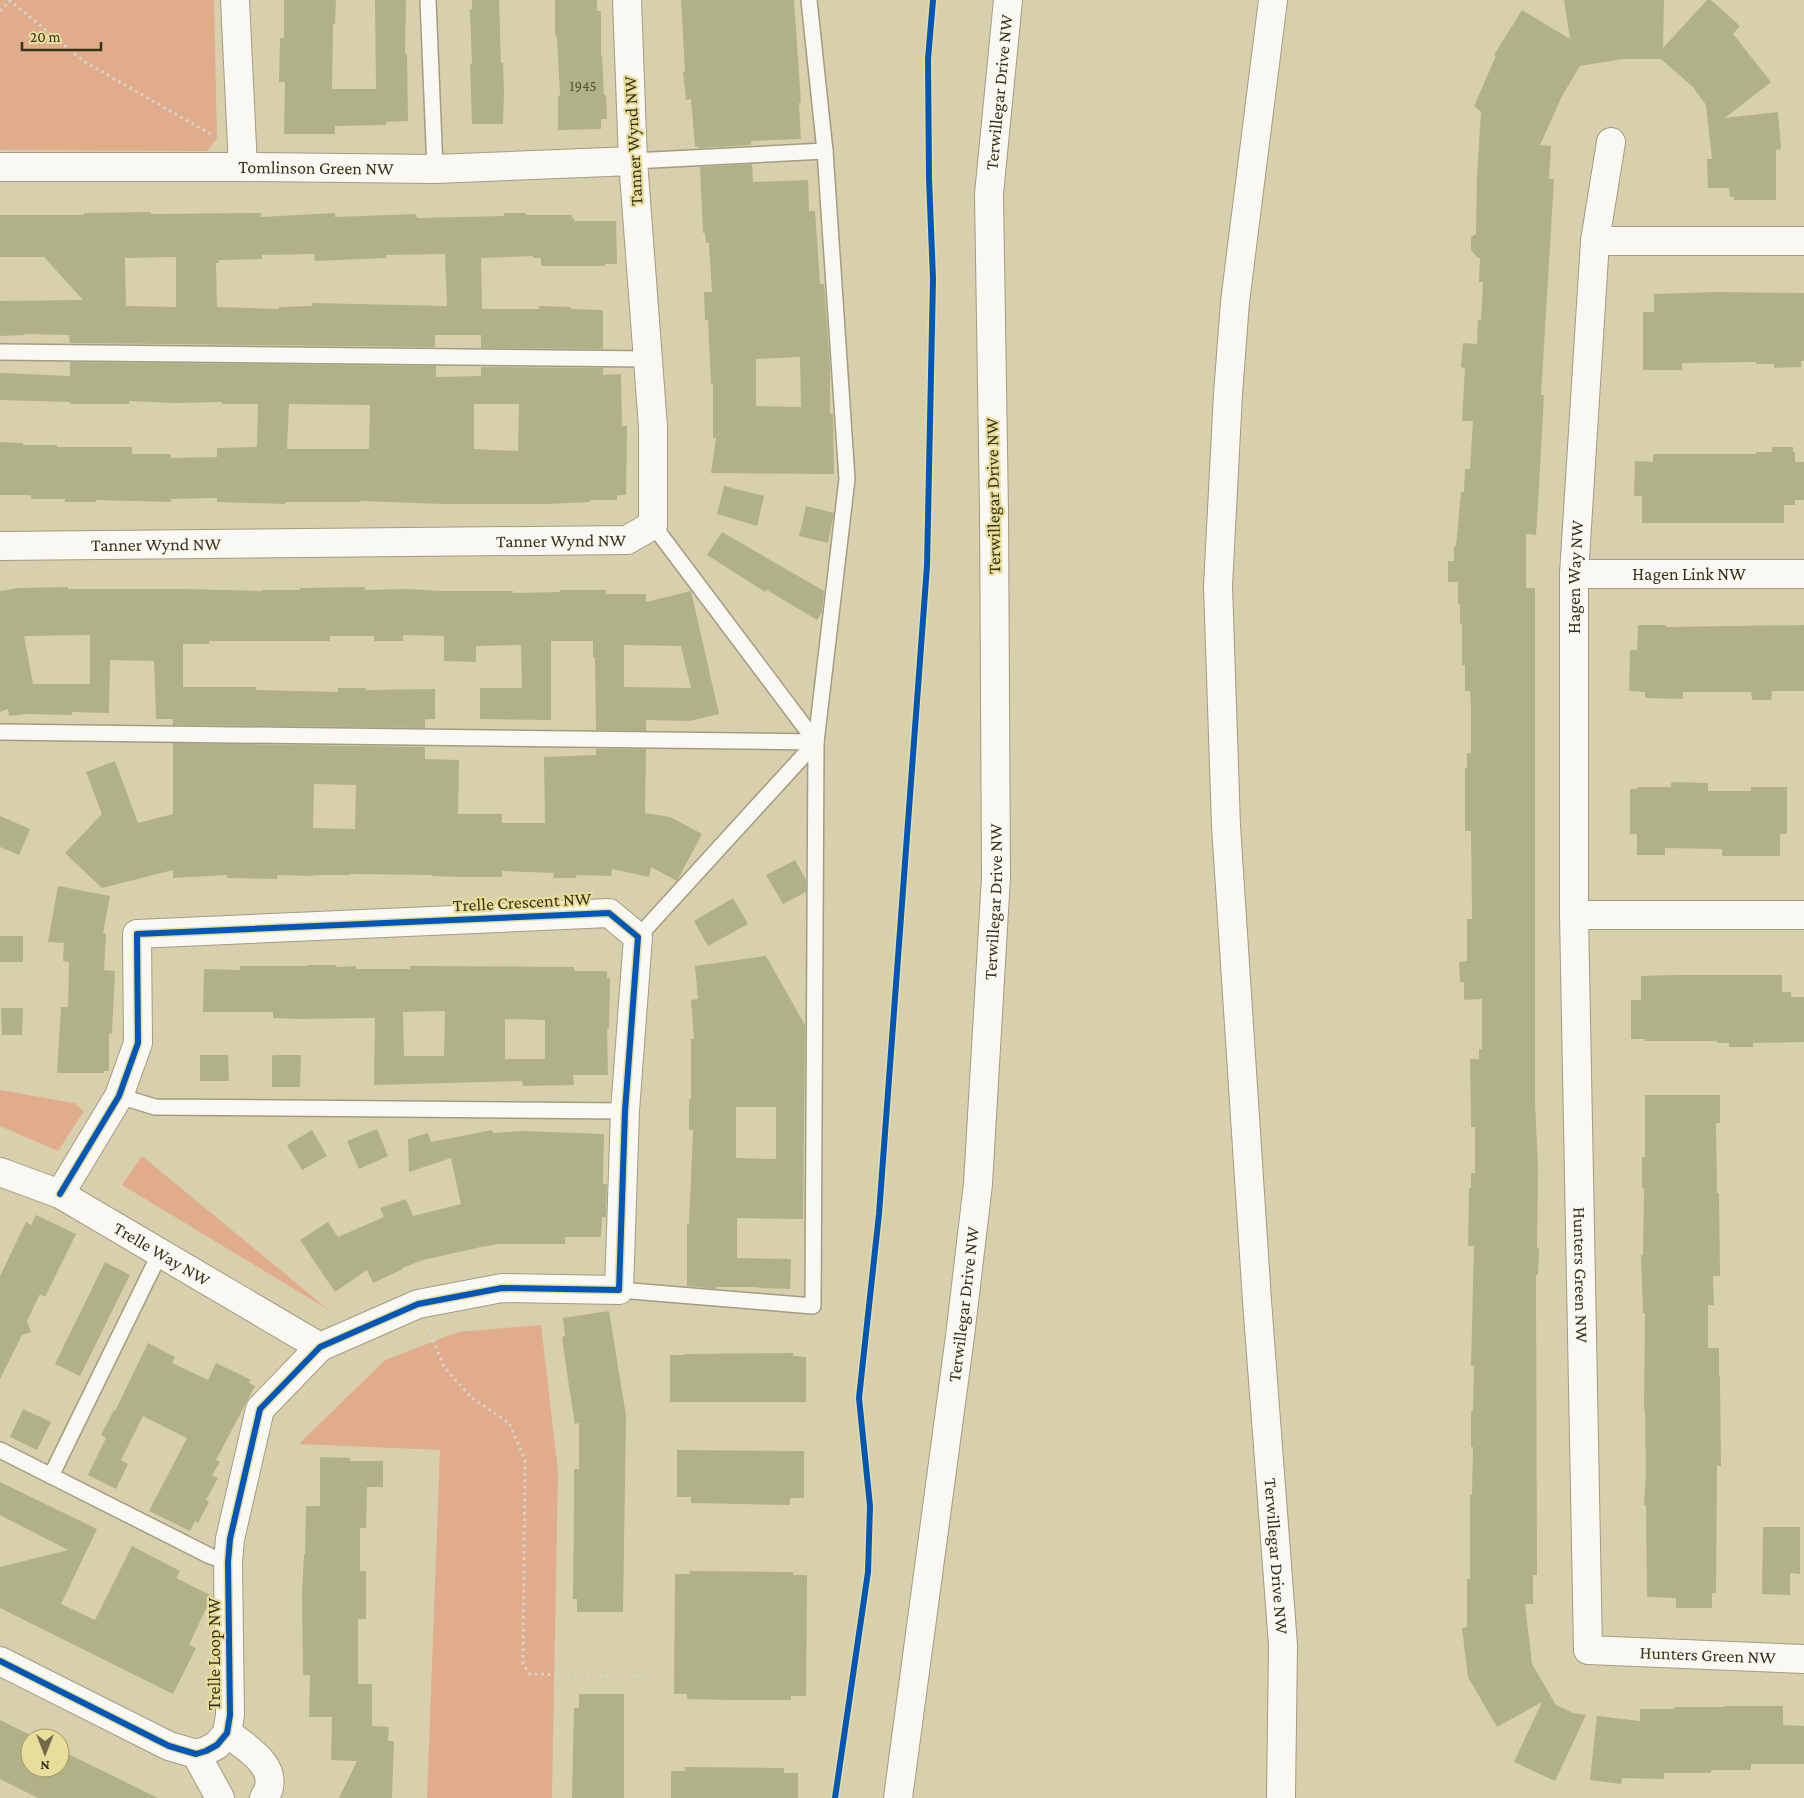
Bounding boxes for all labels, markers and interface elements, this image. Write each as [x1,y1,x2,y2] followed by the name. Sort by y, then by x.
[981,13,1017,171] street label: Terwillegar Drive NW
[22,20,101,52] scale bar
[30,29,61,45] text: 20 m
[620,75,646,206] street label: Tanner Wynd NW
[569,78,597,94] house number: 1945
[238,157,394,179] street label: Tomlinson Green NW
[982,417,1004,574] street label: Terwillegar Drive NW
[1564,519,1587,634] street label: Hagen Way NW
[496,530,627,551] street label: Tanner Wynd NW
[91,534,222,555] street label: Tanner Wynd NW
[1632,564,1746,584] street label: Hagen Link NW
[980,823,1006,980] street label: Terwillegar Drive NW
[452,888,592,916] street label: Trelle Crescent NW
[1570,1207,1592,1344] street label: Hunters Green NW
[110,1218,214,1290] street label: Trelle Way NW
[944,1225,983,1383] street label: Terwillegar Drive NW
[1260,1477,1292,1635] street label: Terwillegar Drive NW
[204,1597,224,1710] street label: Trelle Loop NW
[1639,1642,1777,1668] street label: Hunters Green NW
[20,1728,70,1778] north arrow
[40,1758,50,1774] text: N

